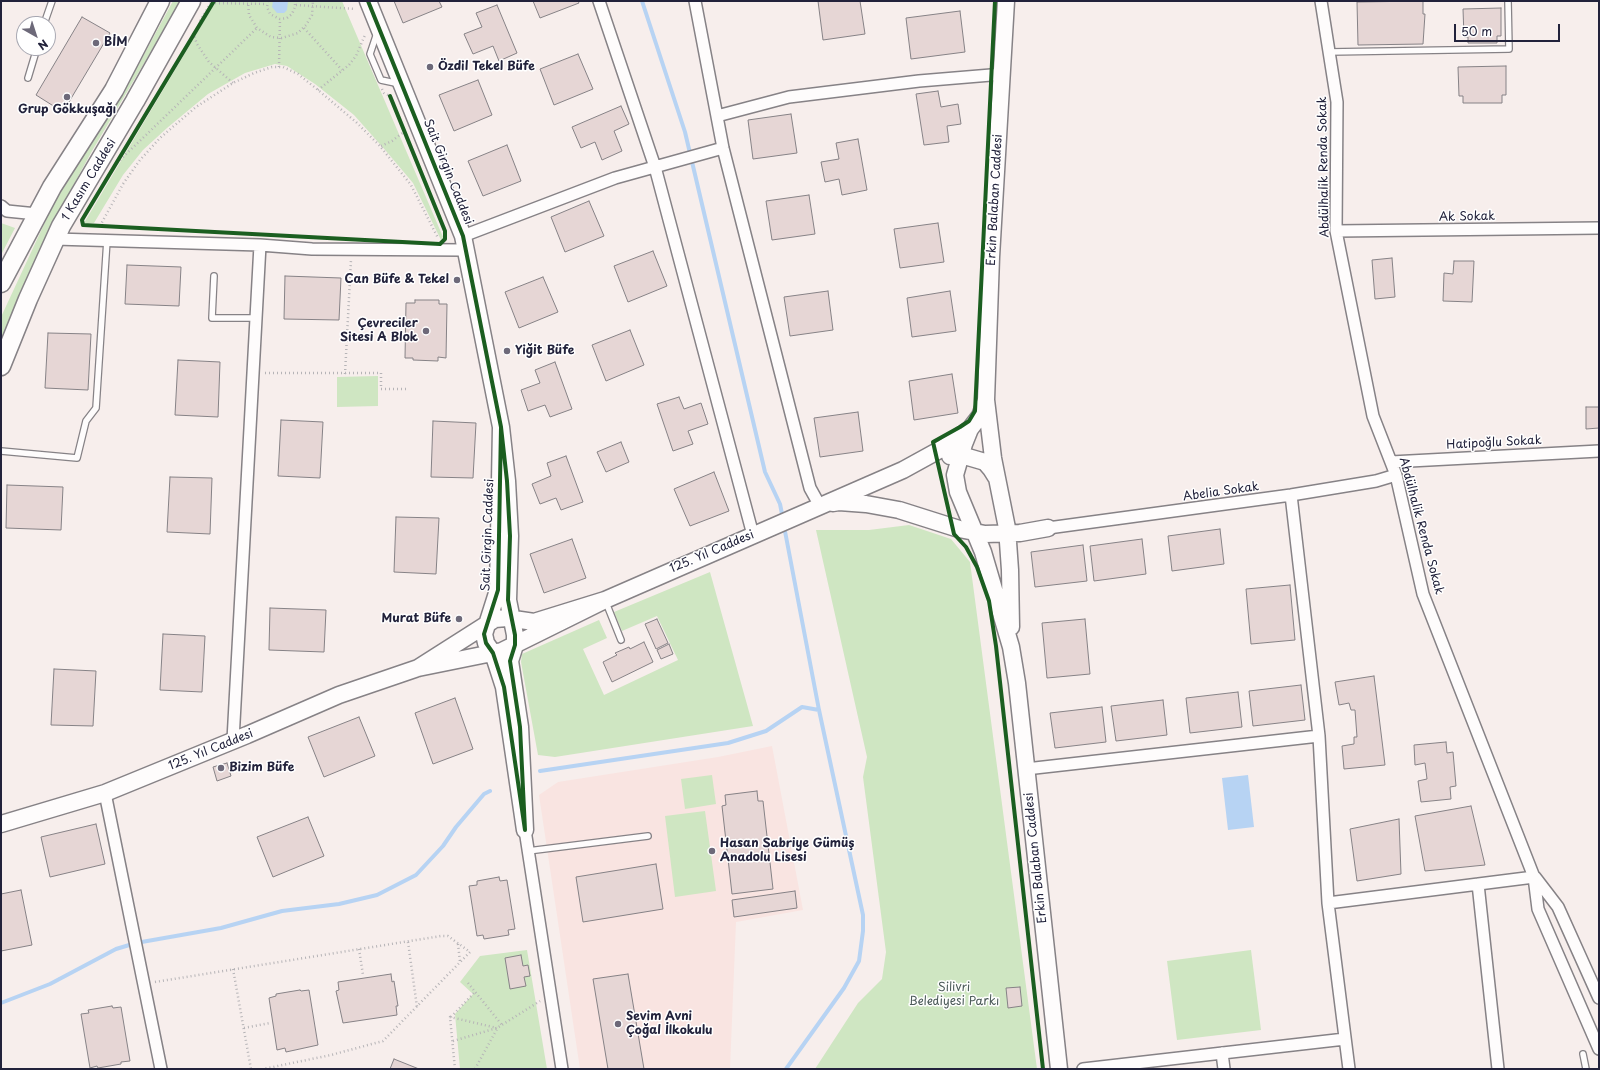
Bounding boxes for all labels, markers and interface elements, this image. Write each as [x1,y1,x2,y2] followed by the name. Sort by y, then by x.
[16,16,56,56] north arrow
[1456,16,1562,42] scale bar
[1461,22,1492,40] text: 50 m
[35,36,52,54] text: N
[104,36,127,50] place label: BİM
[91,38,101,48] marker: BİM
[438,60,535,74] place label: Özdil Tekel Büfe
[425,62,435,72] marker: Özdil Tekel Büfe
[62,92,72,102] marker: Grup Gökkuşağı
[1316,96,1332,238] street label: Abdülhalik Renda Sokak
[18,103,116,117] place label: Grup Gökkuşağı
[420,117,476,227] street label: Sait Girgin Caddesi
[984,134,1006,266] street label: Erkin Balaban Caddesi
[59,136,119,224] street label: 1 Kasım Caddesi
[1439,209,1495,225] street label: Ak Sokak
[345,273,449,287] place label: Can Büfe & Tekel
[452,275,462,285] marker: Can Büfe & Tekel
[340,317,418,345] place label: Çevreciler Sitesi A Blok
[421,326,431,336] marker: Çevreciler Sitesi A Blok
[515,344,574,358] place label: Yiğit Büfe
[502,346,512,356] marker: Yiğit Büfe
[1446,433,1542,453] street label: Hatipoğlu Sokak
[1396,456,1446,596] street label: Abdülhalik Renda Sokak
[479,478,497,592] street label: Sait Girgin Caddesi
[1182,480,1260,504] street label: Abelia Sokak
[668,528,756,576] street label: 125. Yıl Caddesi
[382,612,451,626] place label: Murat Büfe
[454,614,464,624] marker: Murat Büfe
[167,726,255,774] street label: 125. Yıl Caddesi
[229,761,294,775] place label: Bizim Büfe
[216,763,226,773] marker: Bizim Büfe
[1022,792,1050,924] street label: Erkin Balaban Caddesi
[720,837,854,865] place label: Hasan Sabriye Gümüş Anadolu Lisesi
[707,846,717,856] marker: Hasan Sabriye Gümüş Anadolu Lisesi
[909,981,999,1009] park label: Silivri Belediyesi Parkı
[626,1010,713,1038] place label: Sevim Avni Çoğal İlkokulu
[613,1019,623,1029] marker: Sevim Avni Çoğal İlkokulu

